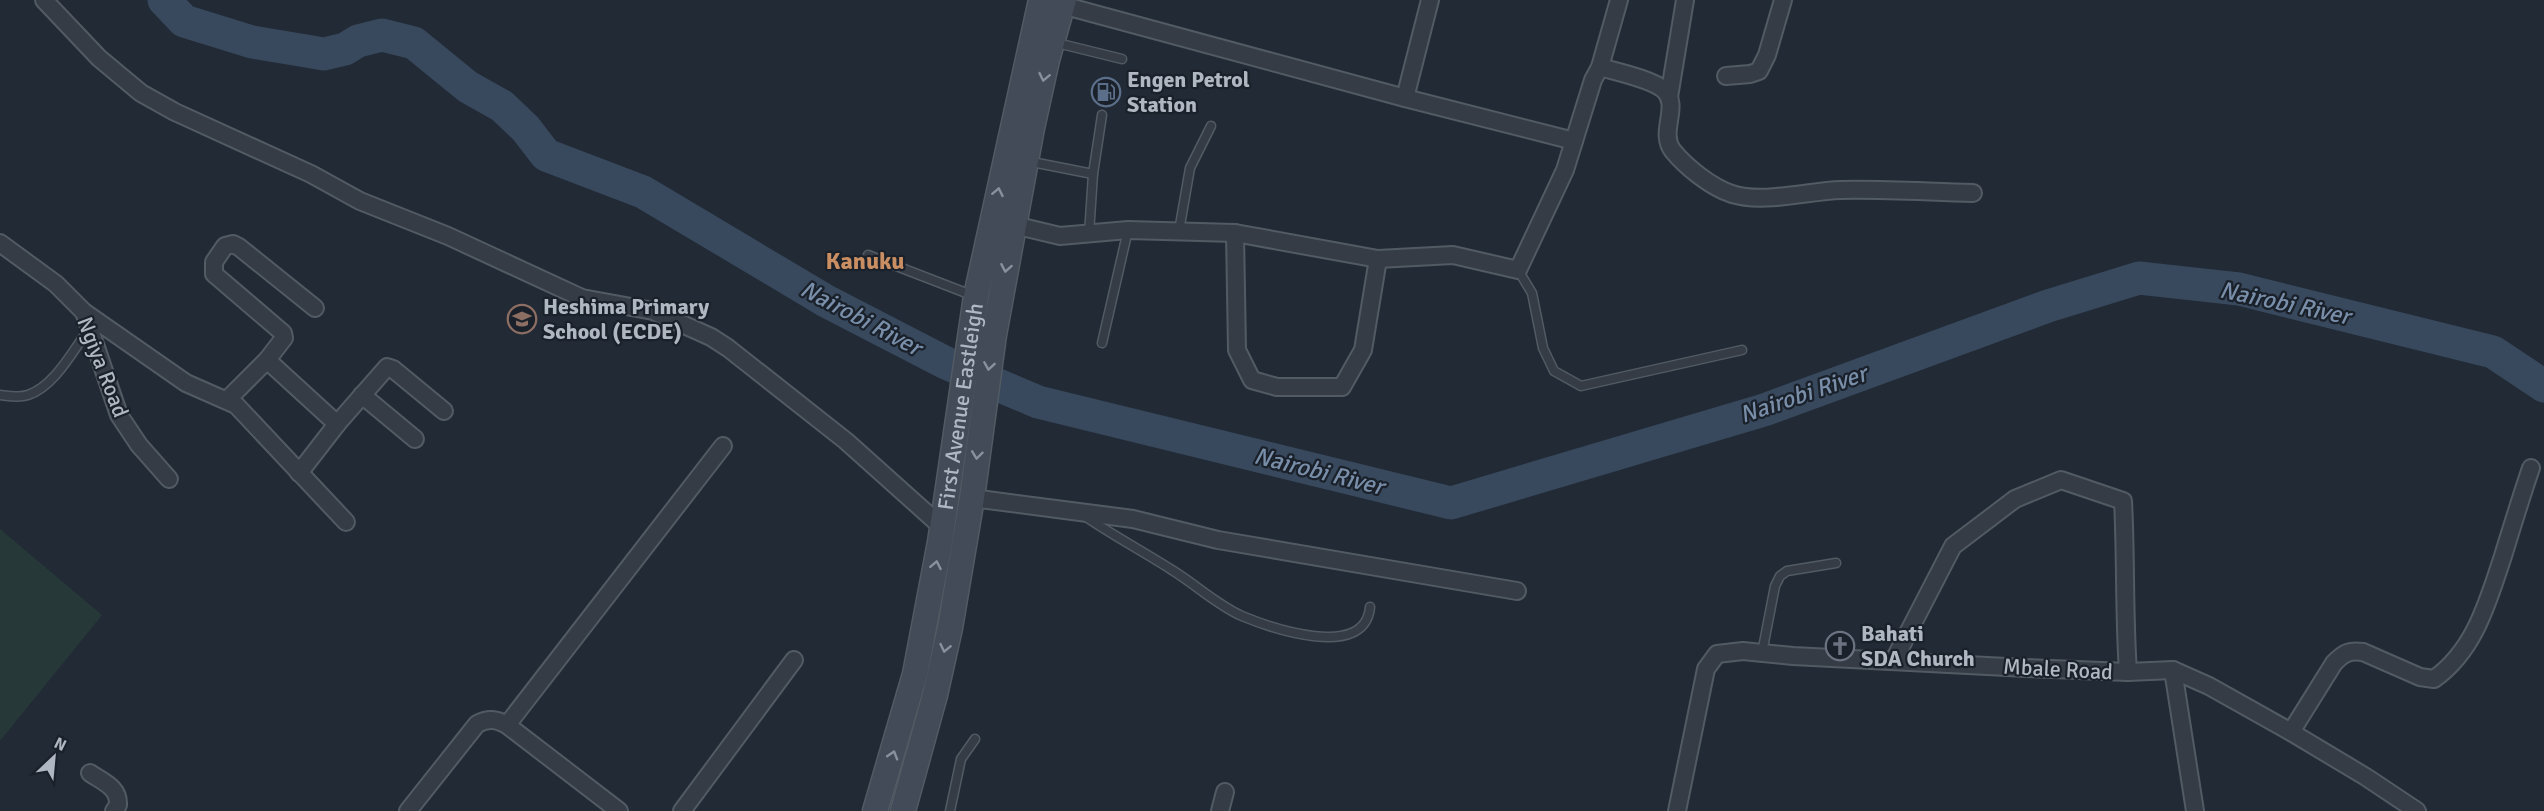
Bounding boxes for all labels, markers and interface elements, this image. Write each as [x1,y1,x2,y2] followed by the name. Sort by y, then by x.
[1127,66,1250,118] place label: Engen Petrol Station
[1038,72,1051,82] one-way arrow
[1090,76,1122,108] fuel station icon: Engen Petrol Station
[991,187,1004,197] one-way arrow
[826,246,904,276] district label: Kanuku
[1000,263,1013,273] one-way arrow
[795,274,929,364] water label: Nairobi River
[2217,275,2356,332] water label: Nairobi River
[543,293,709,345] place label: Heshima Primary School (ECDE)
[931,301,988,512] street label: First Avenue Eastleigh
[506,303,538,335] school or university icon: Heshima Primary School (ECDE)
[72,313,134,421] street label: Ngiya Road
[1735,357,1873,430] water label: Nairobi River
[983,361,996,371] one-way arrow
[1251,440,1390,502] water label: Nairobi River
[971,451,984,460] one-way arrow
[929,560,942,570] one-way arrow
[1861,620,1975,672] place label: Bahati SDA Church
[1824,630,1856,662] church icon: Bahati SDA Church
[940,642,953,652] one-way arrow
[2003,653,2113,685] street label: Mbale Road
[24,727,84,787] north arrow
[51,733,70,756] text: N
[886,750,898,761] one-way arrow

